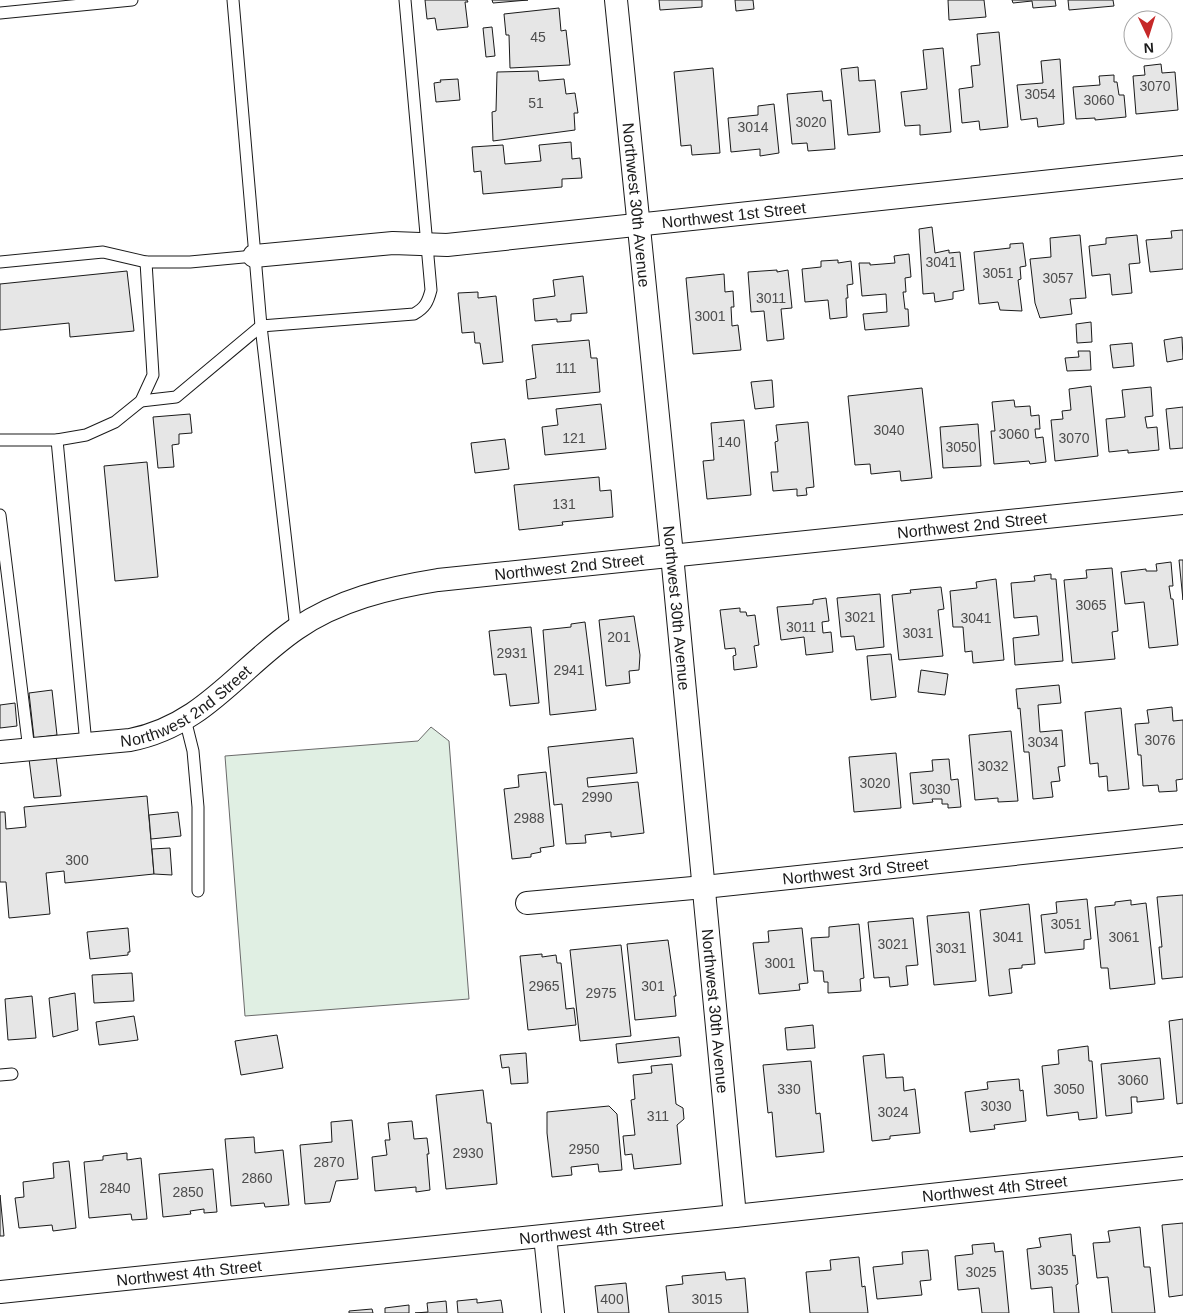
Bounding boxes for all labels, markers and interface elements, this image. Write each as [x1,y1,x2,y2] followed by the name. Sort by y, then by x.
[1123,10,1173,60] north arrow
[530,29,546,45] house number: 45
[1143,40,1155,56] text: N
[1139,78,1171,94] house number: 3070
[1024,86,1056,102] house number: 3054
[1083,92,1115,108] house number: 3060
[528,95,544,111] house number: 51
[795,114,827,130] house number: 3020
[737,119,769,135] house number: 3014
[619,122,653,288] street label: Northwest 30th Avenue
[661,199,807,231] street label: Northwest 1st Street
[925,254,957,270] house number: 3041
[982,265,1014,281] house number: 3051
[1042,270,1074,286] house number: 3057
[756,290,786,306] house number: 3011
[694,308,726,324] house number: 3001
[555,360,577,376] house number: 111
[873,422,905,438] house number: 3040
[998,426,1030,442] house number: 3060
[562,430,586,446] house number: 121
[1058,430,1090,446] house number: 3070
[717,434,741,450] house number: 140
[945,439,977,455] house number: 3050
[552,496,576,512] house number: 131
[896,509,1048,541] street label: Northwest 2nd Street
[660,525,693,691] street label: Northwest 30th Avenue
[493,551,645,583] street label: Northwest 2nd Street
[1075,597,1107,613] house number: 3065
[844,609,876,625] house number: 3021
[960,610,992,626] house number: 3041
[786,619,816,635] house number: 3011
[902,625,934,641] house number: 3031
[607,629,631,645] house number: 201
[496,645,528,661] house number: 2931
[120,662,255,750] street label: Northwest 2nd Street
[553,662,585,678] house number: 2941
[1144,732,1176,748] house number: 3076
[1027,734,1059,750] house number: 3034
[977,758,1009,774] house number: 3032
[859,775,891,791] house number: 3020
[919,781,951,797] house number: 3030
[581,789,613,805] house number: 2990
[513,810,545,826] house number: 2988
[65,852,89,868] house number: 300
[782,855,930,888] street label: Northwest 3rd Street
[1050,916,1082,932] house number: 3051
[699,928,731,1094] street label: Northwest 30th Avenue
[992,929,1024,945] house number: 3041
[1108,929,1140,945] house number: 3061
[877,936,909,952] house number: 3021
[935,940,967,956] house number: 3031
[764,955,796,971] house number: 3001
[528,978,560,994] house number: 2965
[641,978,665,994] house number: 301
[585,985,617,1001] house number: 2975
[1117,1072,1149,1088] house number: 3060
[777,1081,801,1097] house number: 330
[1053,1081,1085,1097] house number: 3050
[980,1098,1012,1114] house number: 3030
[877,1104,909,1120] house number: 3024
[647,1108,669,1124] house number: 311
[568,1141,600,1157] house number: 2950
[452,1145,484,1161] house number: 2930
[313,1154,345,1170] house number: 2870
[241,1170,273,1186] house number: 2860
[921,1172,1069,1205] street label: Northwest 4th Street
[99,1180,131,1196] house number: 2840
[172,1184,204,1200] house number: 2850
[518,1215,666,1247] street label: Northwest 4th Street
[116,1257,263,1289] street label: Northwest 4th Street
[1037,1262,1069,1278] house number: 3035
[965,1264,997,1280] house number: 3025
[600,1291,624,1307] house number: 400
[691,1291,723,1307] house number: 3015

